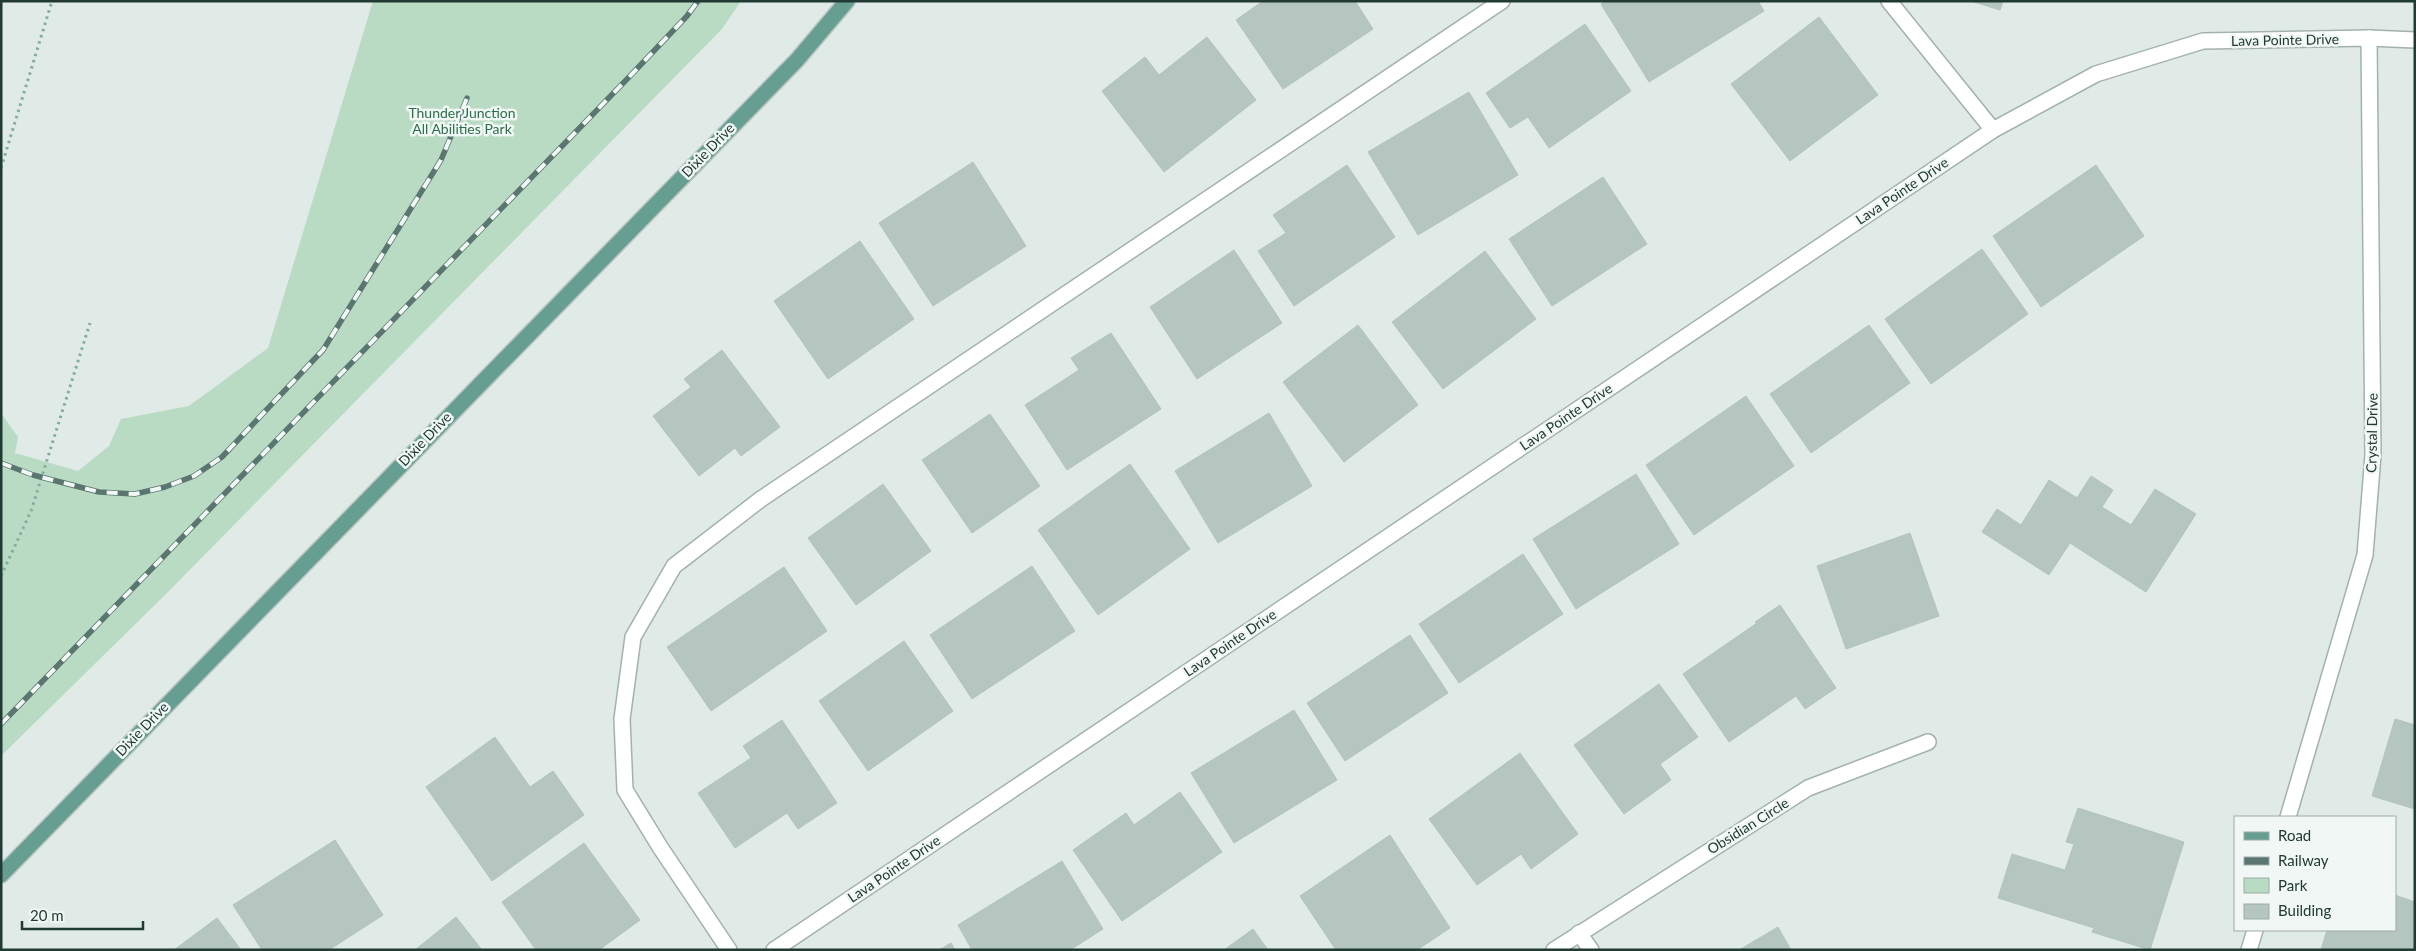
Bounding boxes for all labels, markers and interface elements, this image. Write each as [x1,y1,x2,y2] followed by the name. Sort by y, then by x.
[2231,30,2339,49] street label: Lava Pointe Drive
[408,104,516,137] park label: Thunder Junction All Abilities Park
[678,119,738,180] street label: Dixie Drive
[1852,153,1951,228] street label: Lava Pointe Drive
[1516,379,1615,454] street label: Lava Pointe Drive
[2362,393,2381,473] street label: Crystal Drive
[395,408,455,469] street label: Dixie Drive
[1180,605,1279,680] street label: Lava Pointe Drive
[112,698,172,759] street label: Dixie Drive
[1704,794,1792,857] street label: Obsidian Circle
[2234,816,2396,931] legend
[2278,826,2311,844] text: Road
[844,831,943,906] street label: Lava Pointe Drive
[2278,851,2329,869] text: Railway
[2278,876,2308,894] text: Park
[22,898,144,930] scale bar
[2278,901,2331,919] text: Building
[30,906,64,924] text: 20 m

